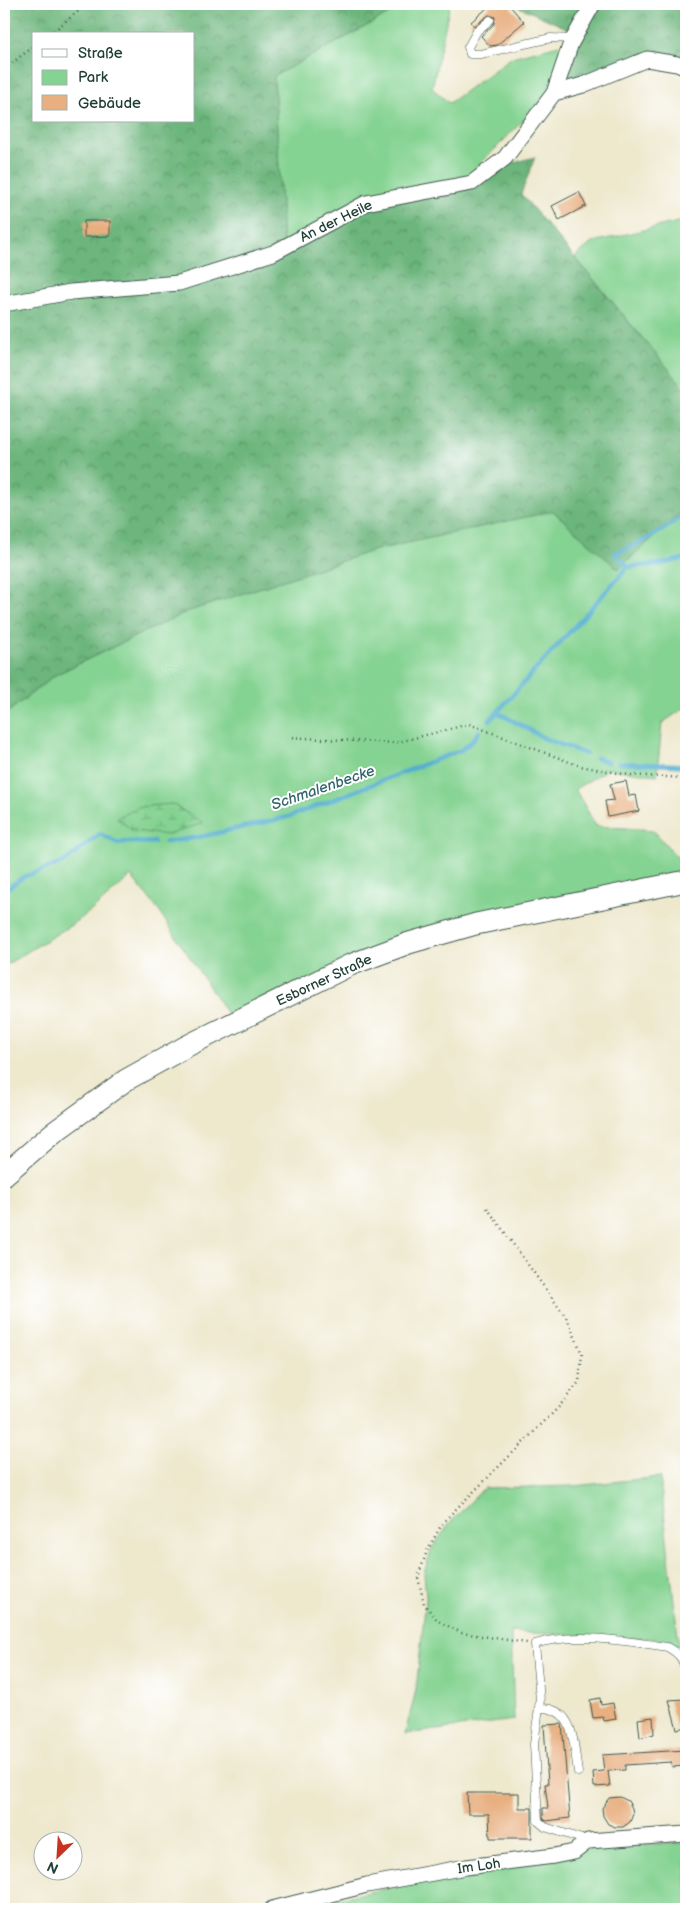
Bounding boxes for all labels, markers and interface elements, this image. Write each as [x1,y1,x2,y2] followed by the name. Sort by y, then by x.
[32,32,195,122] legend
[78,44,123,63] text: Straße
[78,68,109,87] text: Park
[78,94,141,113] text: Gebäude
[297,196,375,246] street label: An der Heile
[269,761,378,815] water label: Schmalenbecke
[274,950,374,1010] street label: Esborner Straße
[32,1830,82,1880] north arrow
[457,1855,502,1877] street label: Im Loh
[44,1857,61,1877] text: N

